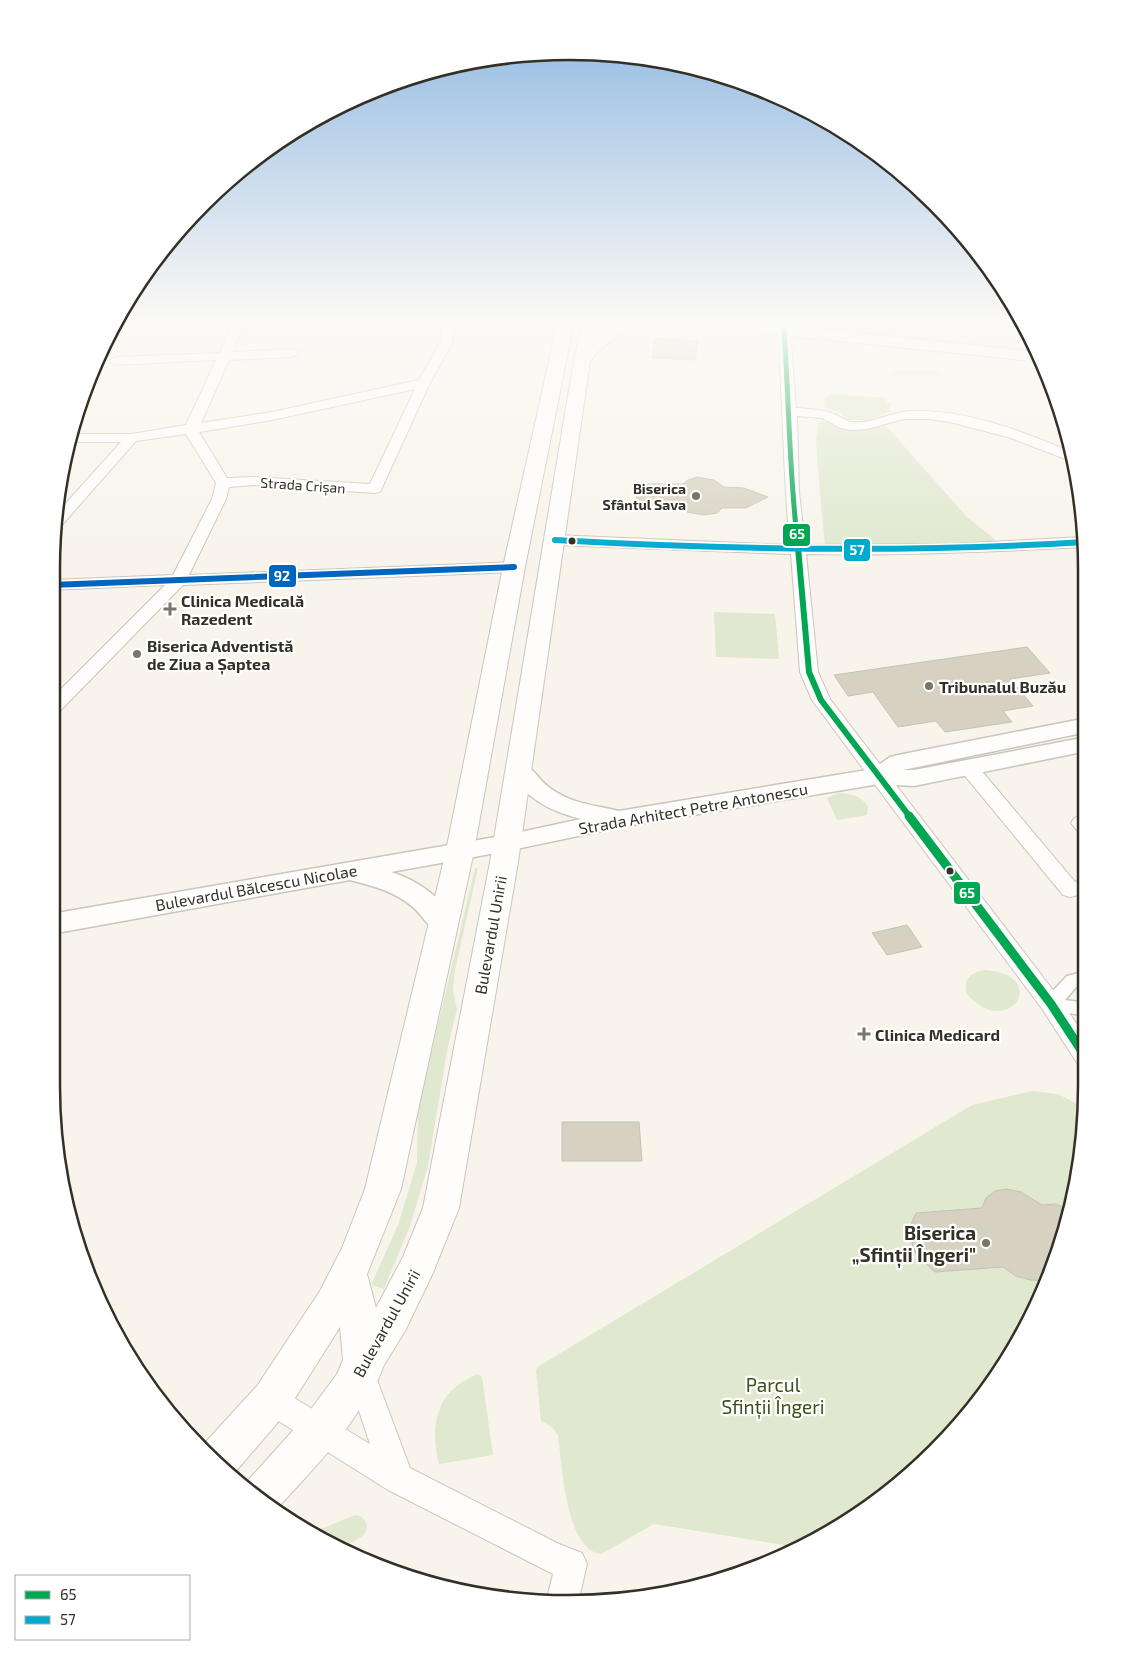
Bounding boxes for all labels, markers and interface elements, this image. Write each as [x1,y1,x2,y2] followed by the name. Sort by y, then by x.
[260,474,346,497] street label: Strada Crișan
[603,480,686,513] place label: Biserica Sfântul Sava
[690,490,702,502] marker: Biserica Sfântul Sava
[782,523,811,547] line badge: 65
[789,525,805,542] text: 65
[567,536,577,546] unlabelled marker
[843,538,871,562] line badge: 57
[849,541,865,558] text: 57
[268,564,297,588] line badge: 92
[274,567,290,584] text: 92
[181,591,304,628] place label: Clinica Medicală Razedent
[163,602,177,616] marker: Clinica Medicală Razedent
[147,636,293,675] place label: Biserica Adventistă de Ziua a Șaptea
[131,648,143,660] marker: Biserica Adventistă de Ziua a Șaptea
[939,677,1066,696] place label: Tribunalul Buzău
[923,680,935,692] marker: Tribunalul Buzău
[577,778,809,838] street label: Strada Arhitect Petre Antonescu
[154,860,358,914] street label: Bulevardul Bălcescu Nicolae
[945,866,955,876] unlabelled marker
[470,874,510,996] street label: Bulevardul Unirii
[953,881,981,905] line badge: 65
[959,884,975,901] text: 65
[875,1025,1000,1044] place label: Clinica Medicard
[857,1027,871,1041] marker: Clinica Medicard
[852,1221,976,1269] place label: Biserica „Sfinții Îngeri"
[980,1237,992,1249] marker: Biserica „Sfinții Îngeri"
[349,1266,423,1380] street label: Bulevardul Unirii
[721,1373,825,1420] park label: Parcul Sfinții Îngeri
[15,1575,190,1640] legend
[60,1585,77,1603] text: 65
[60,1610,76,1628] text: 57

